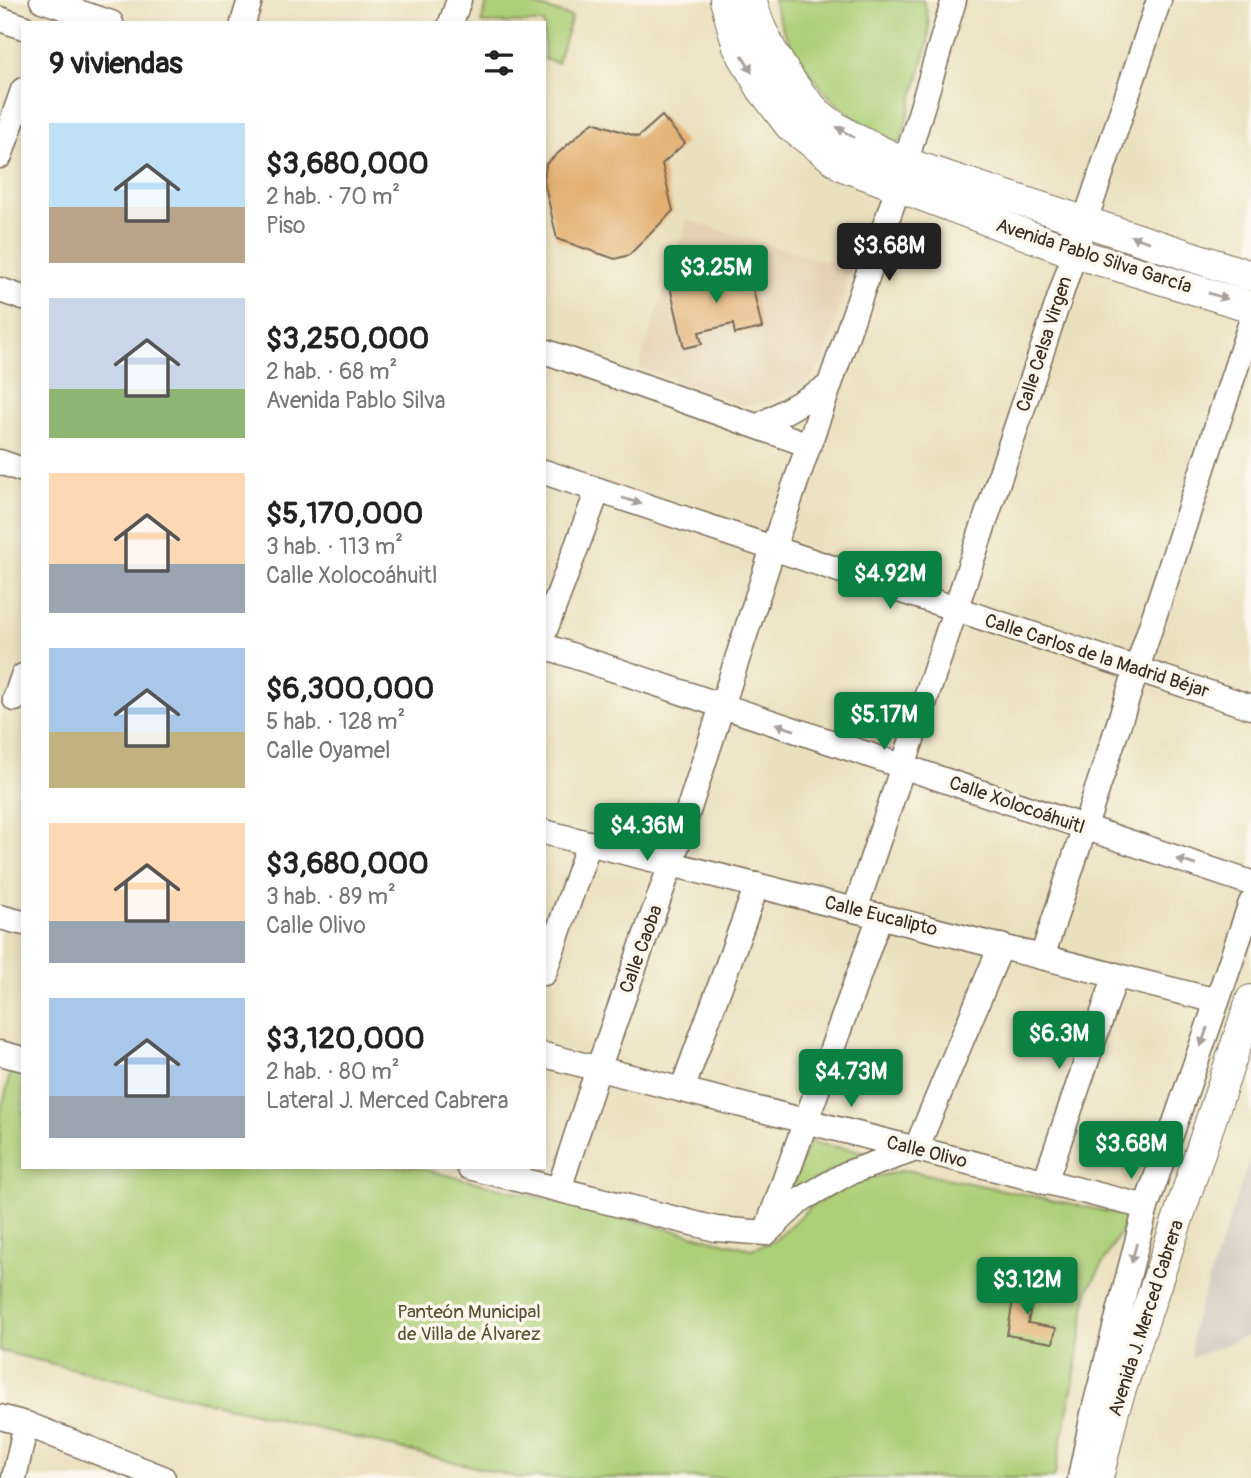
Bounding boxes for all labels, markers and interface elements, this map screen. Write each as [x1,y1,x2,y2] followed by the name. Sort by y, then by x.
[480,44,518,82] icon: filters
[49,45,183,82] text: 9 viviendas
[742,54,753,74] one-way arrow
[835,125,855,138] one-way arrow
[266,145,429,182] text: $3,680,000
[105,151,189,235] icon: home
[266,182,400,211] text: 2 hab. · 70 m²
[266,211,305,240] text: Piso
[993,213,1195,299] street label: Avenida Pablo Silva García
[832,224,946,283] pin: $3.68M
[853,231,925,260] text: $3.68M
[1129,233,1150,244] one-way arrow
[659,246,773,305] pin: $3.25M
[680,253,752,282] text: $3.25M
[1011,273,1077,415] street label: Calle Celsa Virgen
[1207,292,1228,302] one-way arrow
[266,320,429,357] text: $3,250,000
[105,326,189,410] icon: home
[266,357,397,386] text: 2 hab. · 68 m²
[266,386,445,415] text: Avenida Pablo Silva
[266,495,423,532] text: $5,170,000
[622,496,643,507] one-way arrow
[105,501,189,585] icon: home
[266,532,403,561] text: 3 hab. · 113 m²
[833,552,947,611] pin: $4.92M
[854,559,926,588] text: $4.92M
[266,561,437,590] text: Calle Xolocoáhuitl
[982,608,1212,704] street label: Calle Carlos de la Madrid Béjar
[266,670,434,707] text: $6,300,000
[105,676,189,760] icon: home
[827,692,941,752] pin: $5.17M
[850,700,918,729] text: $5.17M
[266,707,405,736] text: 5 hab. · 128 m²
[774,721,795,732] one-way arrow
[266,736,391,765] text: Calle Oyamel
[946,771,1088,839] street label: Calle Xolocoáhuitl
[590,804,704,863] pin: $4.36M
[610,811,684,840] text: $4.36M
[266,845,429,882] text: $3,680,000
[105,851,189,935] icon: home
[1176,856,1197,867] one-way arrow
[266,882,396,911] text: 3 hab. · 89 m²
[822,890,940,942] street label: Calle Eucalipto
[614,902,668,996] street label: Calle Caoba
[266,911,366,940] text: Calle Olivo
[1010,1012,1108,1071] pin: $6.3M
[1029,1019,1089,1048] text: $6.3M
[266,1020,425,1057] text: $3,120,000
[105,1026,189,1110] icon: home
[1198,1027,1209,1048] one-way arrow
[794,1050,908,1109] pin: $4.73M
[266,1057,400,1086] text: 2 hab. · 80 m²
[815,1057,887,1086] text: $4.73M
[266,1086,508,1115] text: Lateral J. Merced Cabrera
[1074,1122,1188,1181] pin: $3.68M
[1095,1129,1167,1158] text: $3.68M
[884,1130,970,1174] street label: Calle Olivo
[1103,1217,1189,1419] street label: Avenida J. Merced Cabrera
[1128,1243,1139,1265] one-way arrow
[970,1258,1084,1317] pin: $3.12M
[993,1265,1061,1294] text: $3.12M
[397,1300,541,1346] park label: Panteón Municipal de Villa de Álvarez

